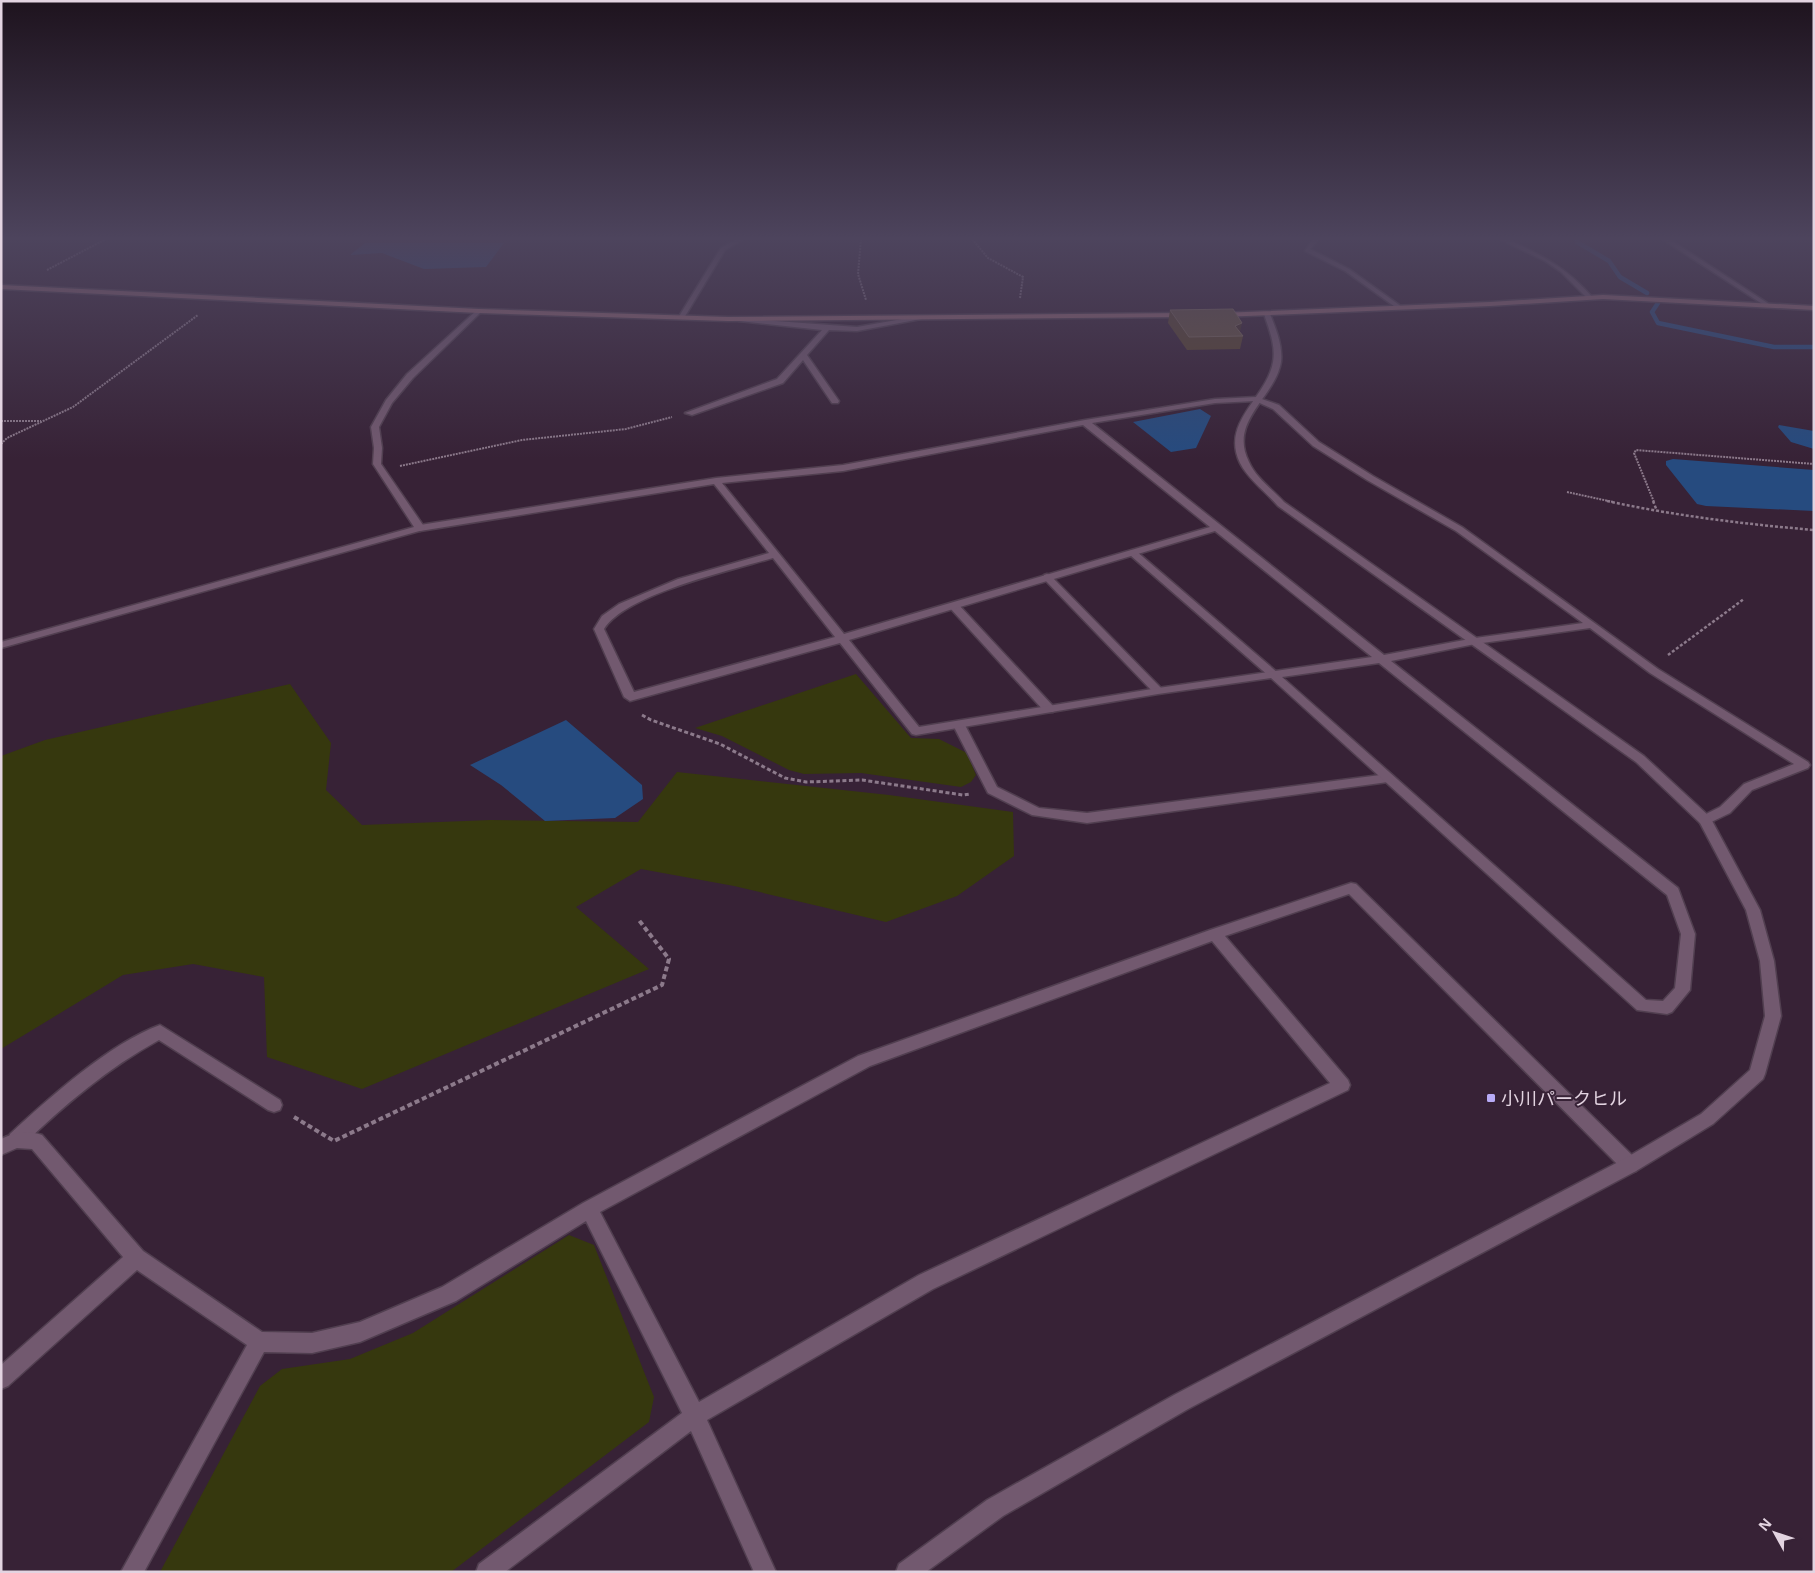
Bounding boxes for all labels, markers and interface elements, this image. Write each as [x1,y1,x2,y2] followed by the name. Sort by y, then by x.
[1501,1086,1627,1110] place label: 小川パークヒル
[1485,1092,1497,1104] marker: 小川パークヒル
[1750,1508,1800,1558] north arrow
[1754,1514,1776,1535] text: N

